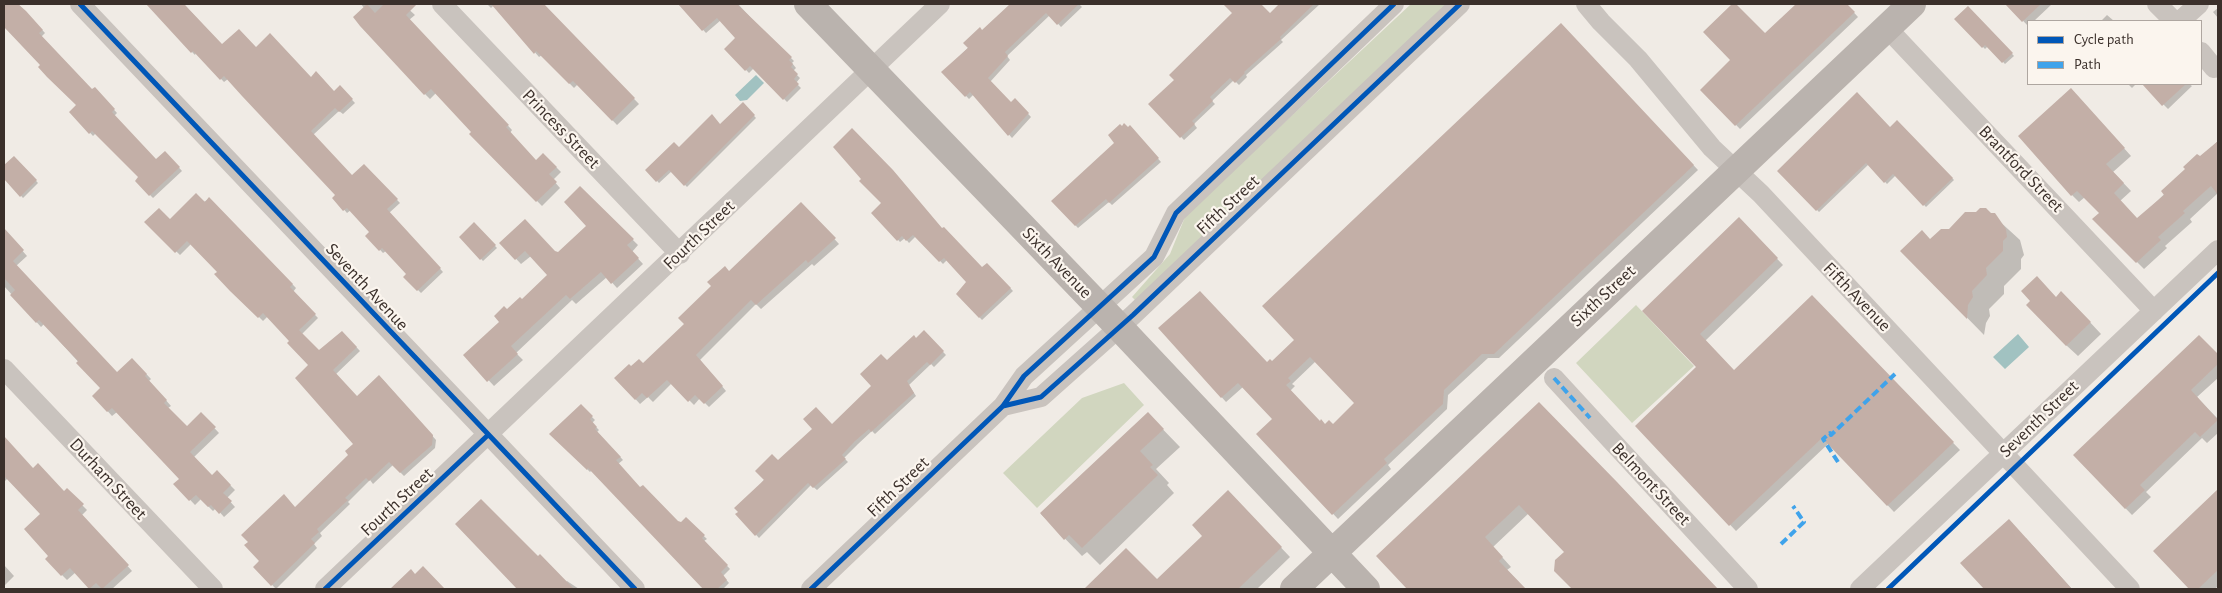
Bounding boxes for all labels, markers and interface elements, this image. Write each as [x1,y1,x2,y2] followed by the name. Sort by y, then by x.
[2027,20,2202,85] legend
[2074,32,2134,47] text: Cycle path
[2074,57,2101,72] text: Path
[518,85,604,173] street label: Princess Street
[1974,121,2068,217] street label: Brantford Street
[1192,170,1264,240] street label: Fifth Street
[659,196,739,274] street label: Fourth Street
[1018,223,1096,303] street label: Sixth Avenue
[321,239,413,335] street label: Seventh Avenue
[1819,258,1895,336] street label: Fifth Avenue
[1566,260,1640,332] street label: Sixth Street
[1995,376,2083,462] street label: Seventh Street
[65,434,151,524] street label: Durham Street
[1607,438,1695,530] street label: Belmont Street
[862,452,934,522] street label: Fifth Street
[356,463,438,541] street label: Fourth Street

